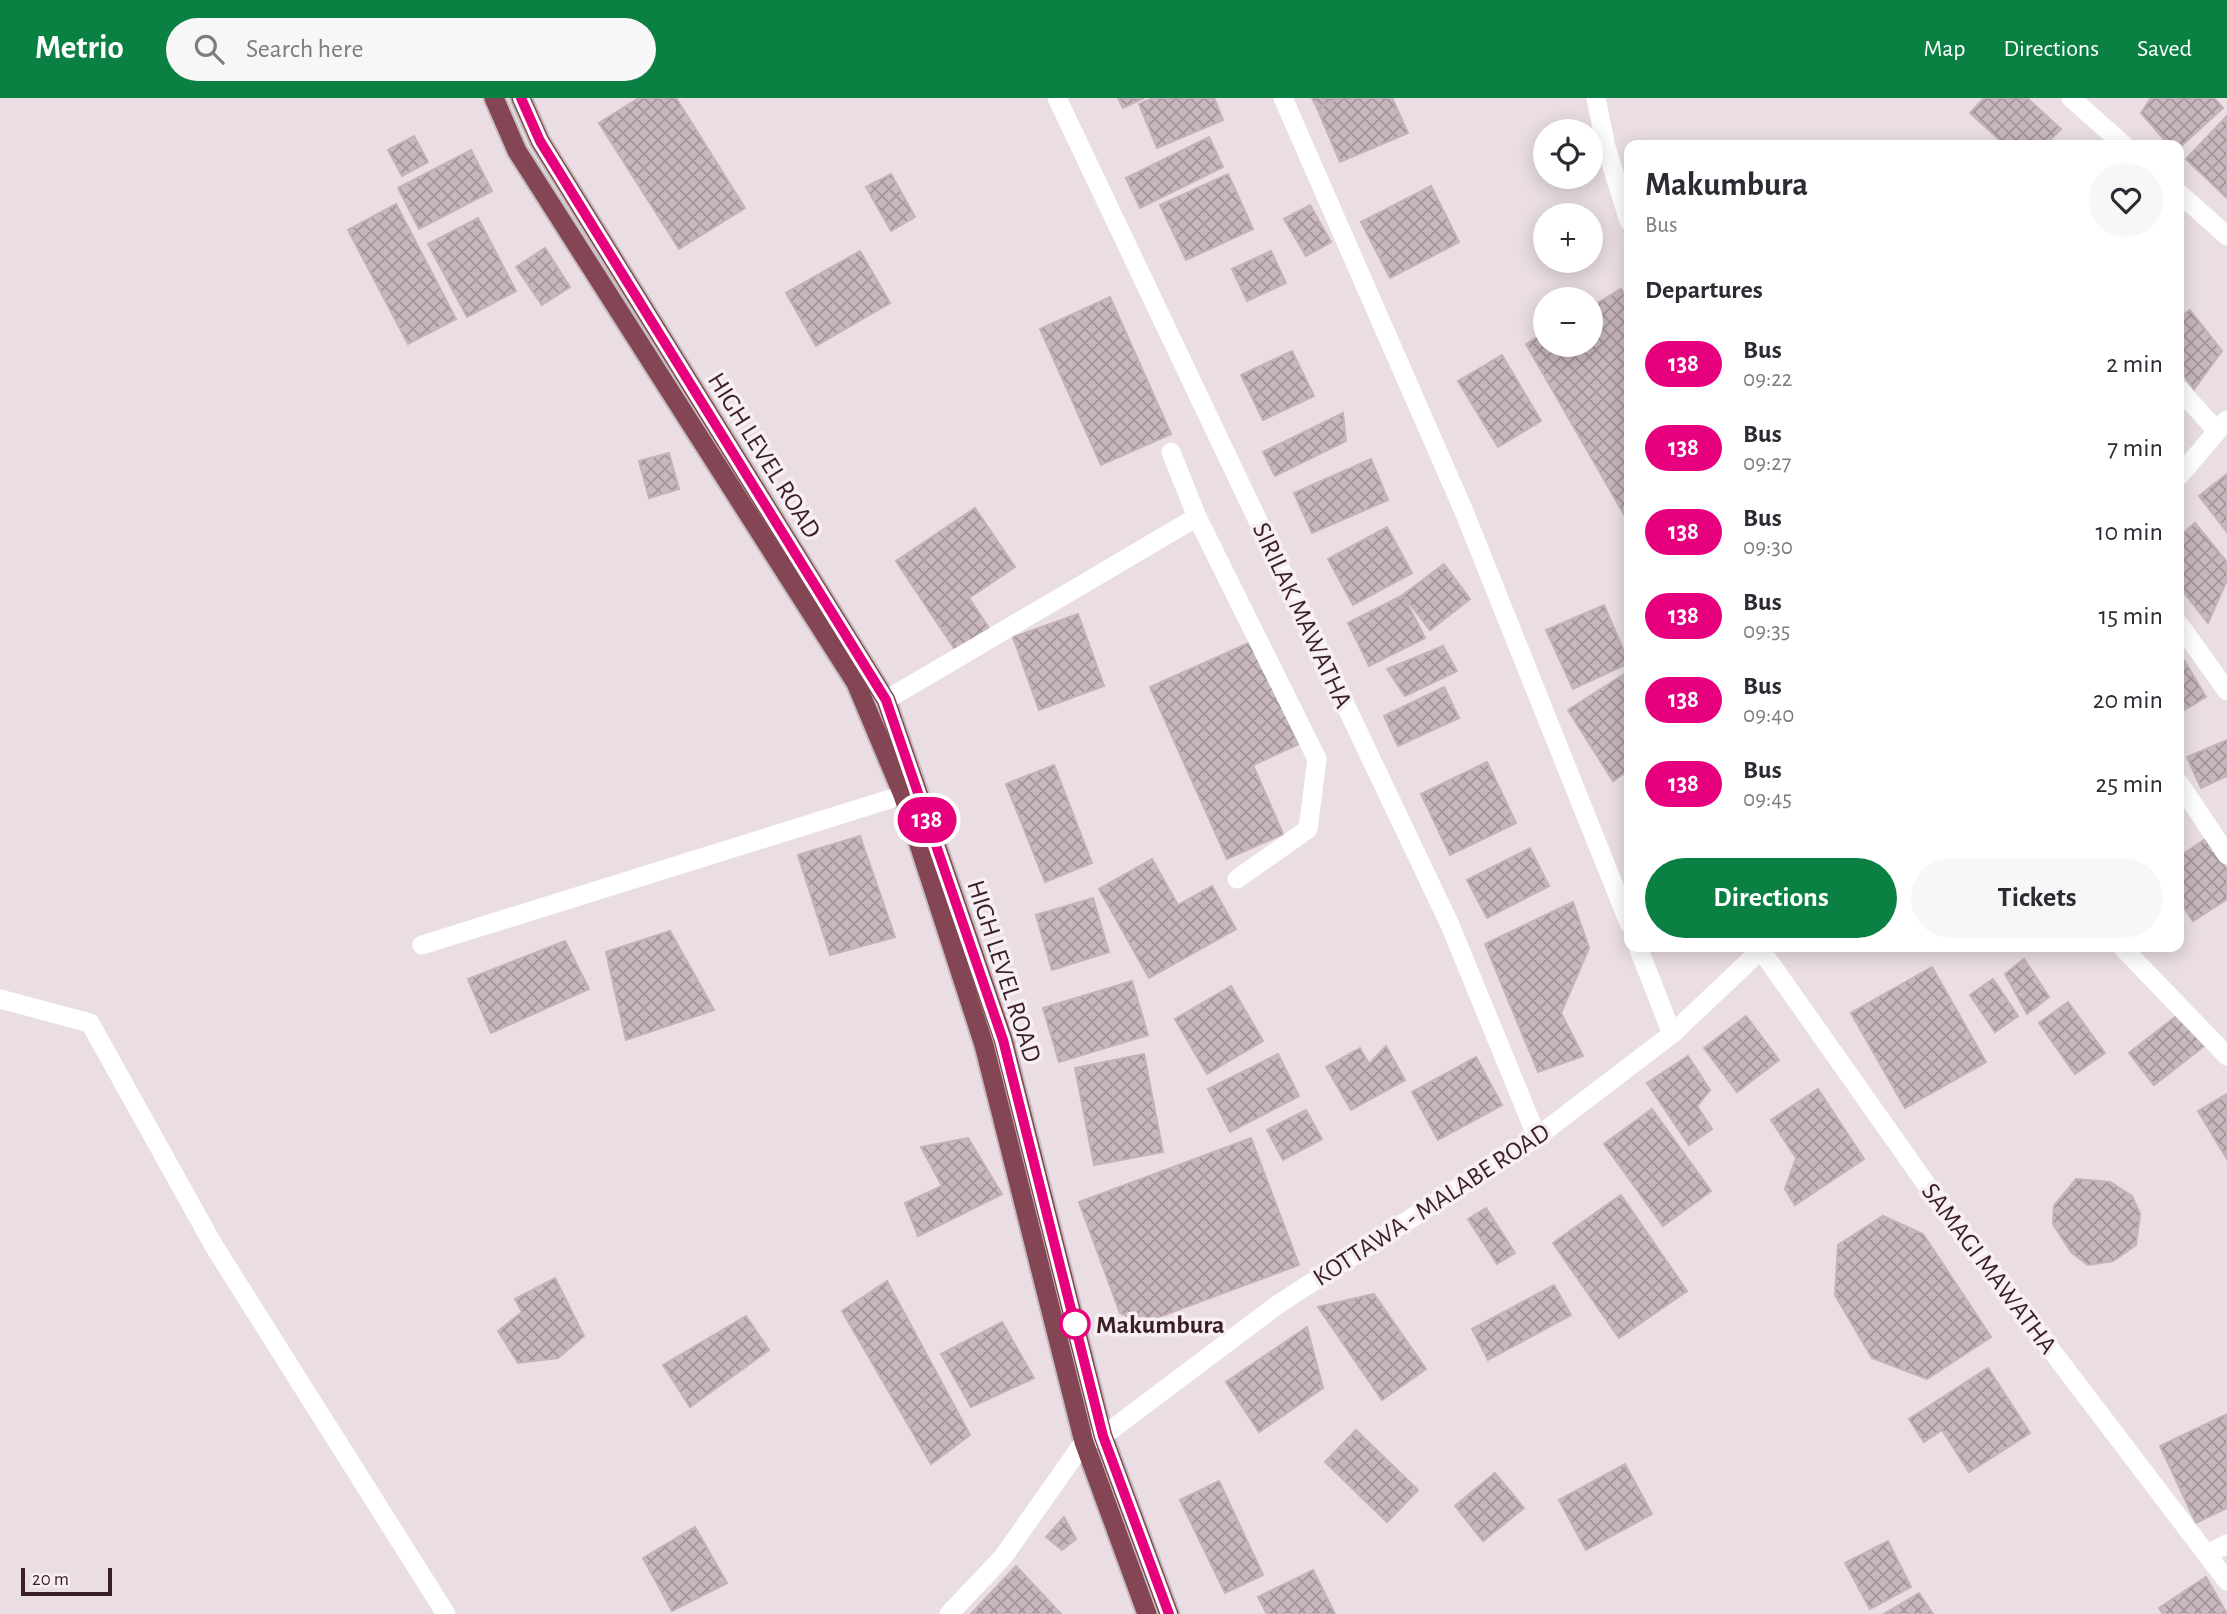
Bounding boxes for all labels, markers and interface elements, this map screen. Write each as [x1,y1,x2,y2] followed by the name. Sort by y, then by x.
[166,18,656,81] search box
[190,30,228,68] icon: search
[35,32,124,65] text: Metrio
[246,36,363,62] text: Search here
[1923,37,1965,61] text: Map
[2003,37,2099,61] text: Directions
[2137,37,2192,61] text: Saved
[1533,119,1603,357] map controls
[1533,119,1603,189] button: locate
[2089,163,2163,237] button: heart
[1645,169,1808,202] text: Makumbura
[1533,203,1603,273] button: +
[1645,214,1678,237] text: Bus
[1645,277,1763,303] text: Departures
[1533,287,1603,357] button: −
[1743,337,1782,363] text: Bus
[2106,351,2163,377] text: 2 min
[1668,352,1699,376] text: 138
[703,368,825,543] street label: HIGH LEVEL ROAD
[1743,368,1792,391] text: 09:22
[1743,421,1782,447] text: Bus
[2107,435,2163,461] text: 7 min
[1668,436,1699,460] text: 138
[1743,452,1791,475] text: 09:27
[1743,505,1782,531] text: Bus
[1248,518,1357,712] street label: SIRILAK MAWATHA
[2096,519,2163,545] text: 10 min
[1668,520,1699,544] text: 138
[1743,536,1793,559] text: 09:30
[1743,589,1782,615] text: Bus
[2098,603,2163,629] text: 15 min
[1668,604,1699,628] text: 138
[1743,620,1790,643] text: 09:35
[1743,673,1782,699] text: Bus
[2093,687,2163,713] text: 20 min
[1668,688,1699,712] text: 138
[1743,704,1794,727] text: 09:40
[1743,757,1782,783] text: Bus
[2096,771,2163,797] text: 25 min
[1668,772,1699,796] text: 138
[1743,788,1792,811] text: 09:45
[887,797,967,843] line badge: 138
[912,808,942,832] text: 138
[1645,858,1897,938] button: Directions
[1911,858,2163,938] button: Tickets
[962,877,1046,1066] street label: HIGH LEVEL ROAD
[1309,1119,1554,1291] street label: KOTTAWA - MALABE ROAD
[1917,1178,2062,1359] street label: SAMAGI MAWATHA
[1060,1309,1090,1339] marker: Makumbura
[1096,1312,1225,1338] place label: Makumbura
[21,1565,112,1597] scale bar
[32,1570,69,1589] text: 20 m

